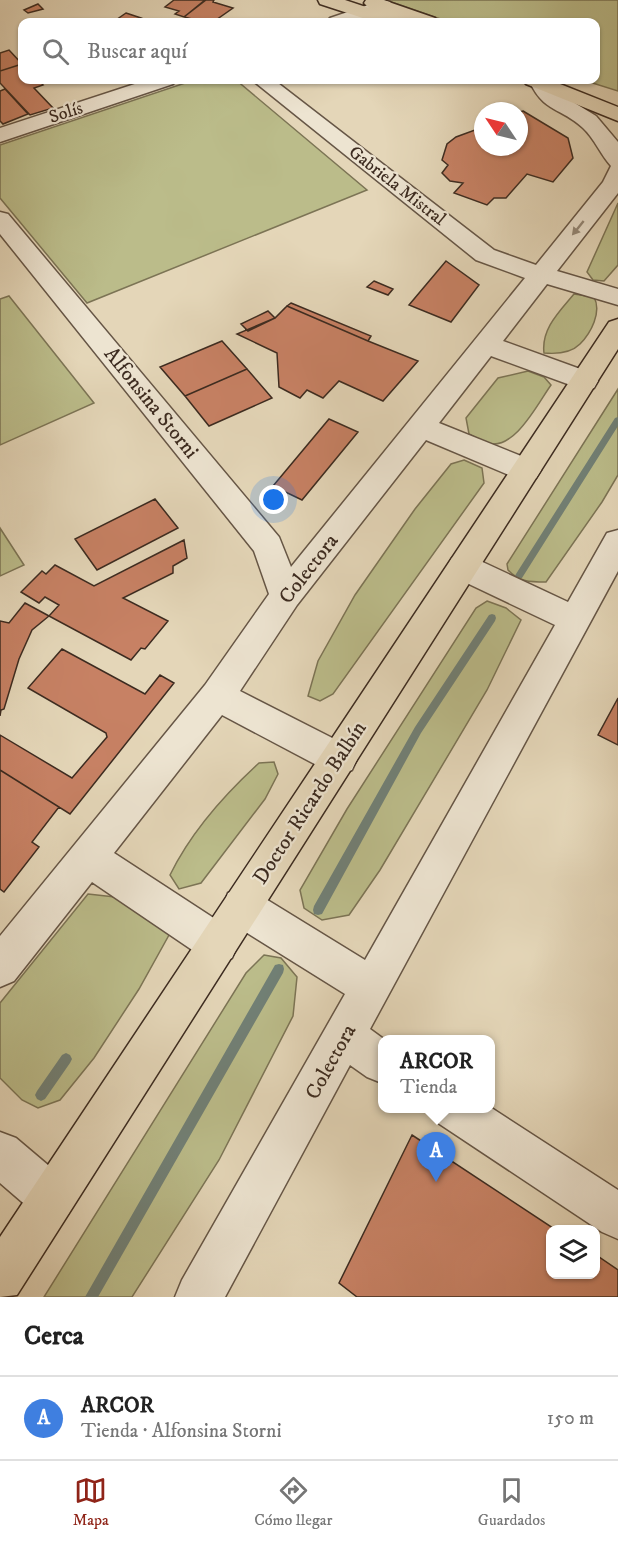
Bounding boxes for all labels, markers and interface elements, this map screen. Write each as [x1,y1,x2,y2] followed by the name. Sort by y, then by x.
[18,18,600,84] search box
[39,35,72,68] icon: search
[87,38,187,65] text: Buscar aquí
[46,97,86,129] street label: Solís
[474,102,528,156] north arrow
[344,141,450,231] street label: Gabriela Mistral
[572,221,584,236] one-way arrow
[98,342,204,464] street label: Alfonsina Storni
[259,485,288,514] your location
[274,529,344,609] street label: Colectora
[248,717,372,889] street label: Doctor Ricardo Balbín
[300,1020,362,1104] street label: Colectora
[378,1035,495,1113] popup
[400,1048,473,1075] text: ARCOR
[400,1075,457,1100] text: Tienda
[416,1132,456,1182] pin: A
[546,1225,600,1279] map controls
[546,1225,600,1279] button: layers
[24,1320,84,1353] text: Cerca
[81,1392,154,1419] text: ARCOR
[37,1406,50,1431] text: A
[547,1406,594,1431] text: 150 m
[81,1419,282,1444] text: Tienda · Alfonsina Storni
[73,1474,109,1530] tab: Mapa
[254,1474,333,1530] tab: Cómo llegar
[478,1474,545,1530] tab: Guardados

